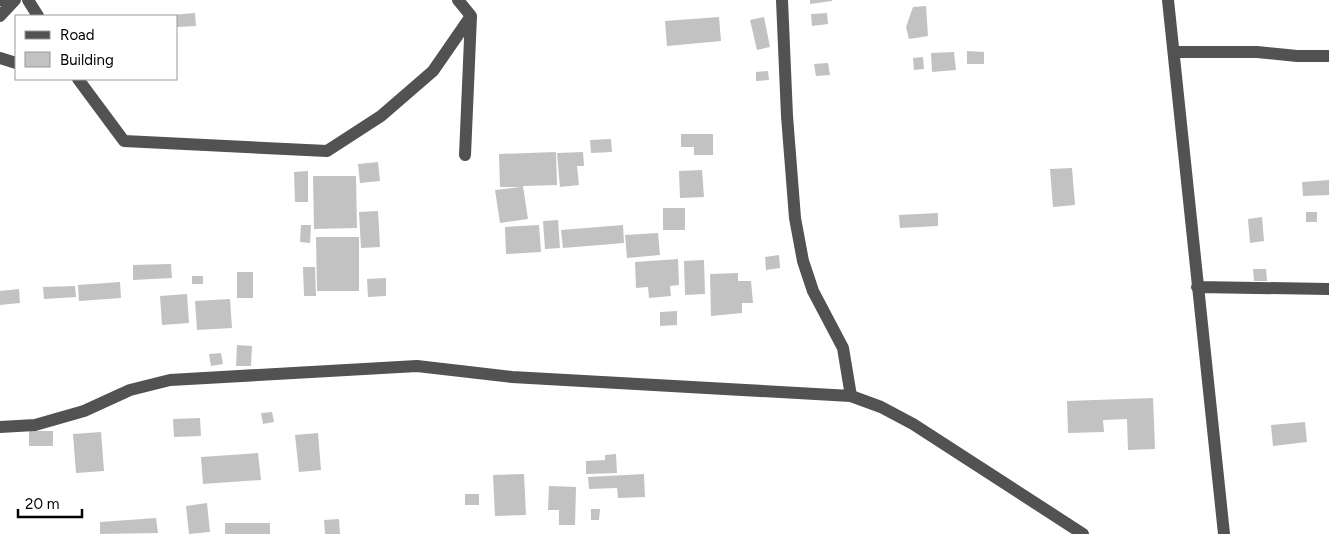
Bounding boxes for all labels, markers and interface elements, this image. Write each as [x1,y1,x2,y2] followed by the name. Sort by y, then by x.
[15,15,178,80] legend
[60,26,95,44] text: Road
[60,51,114,69] text: Building
[18,486,81,518] scale bar
[25,495,59,513] text: 20 m

